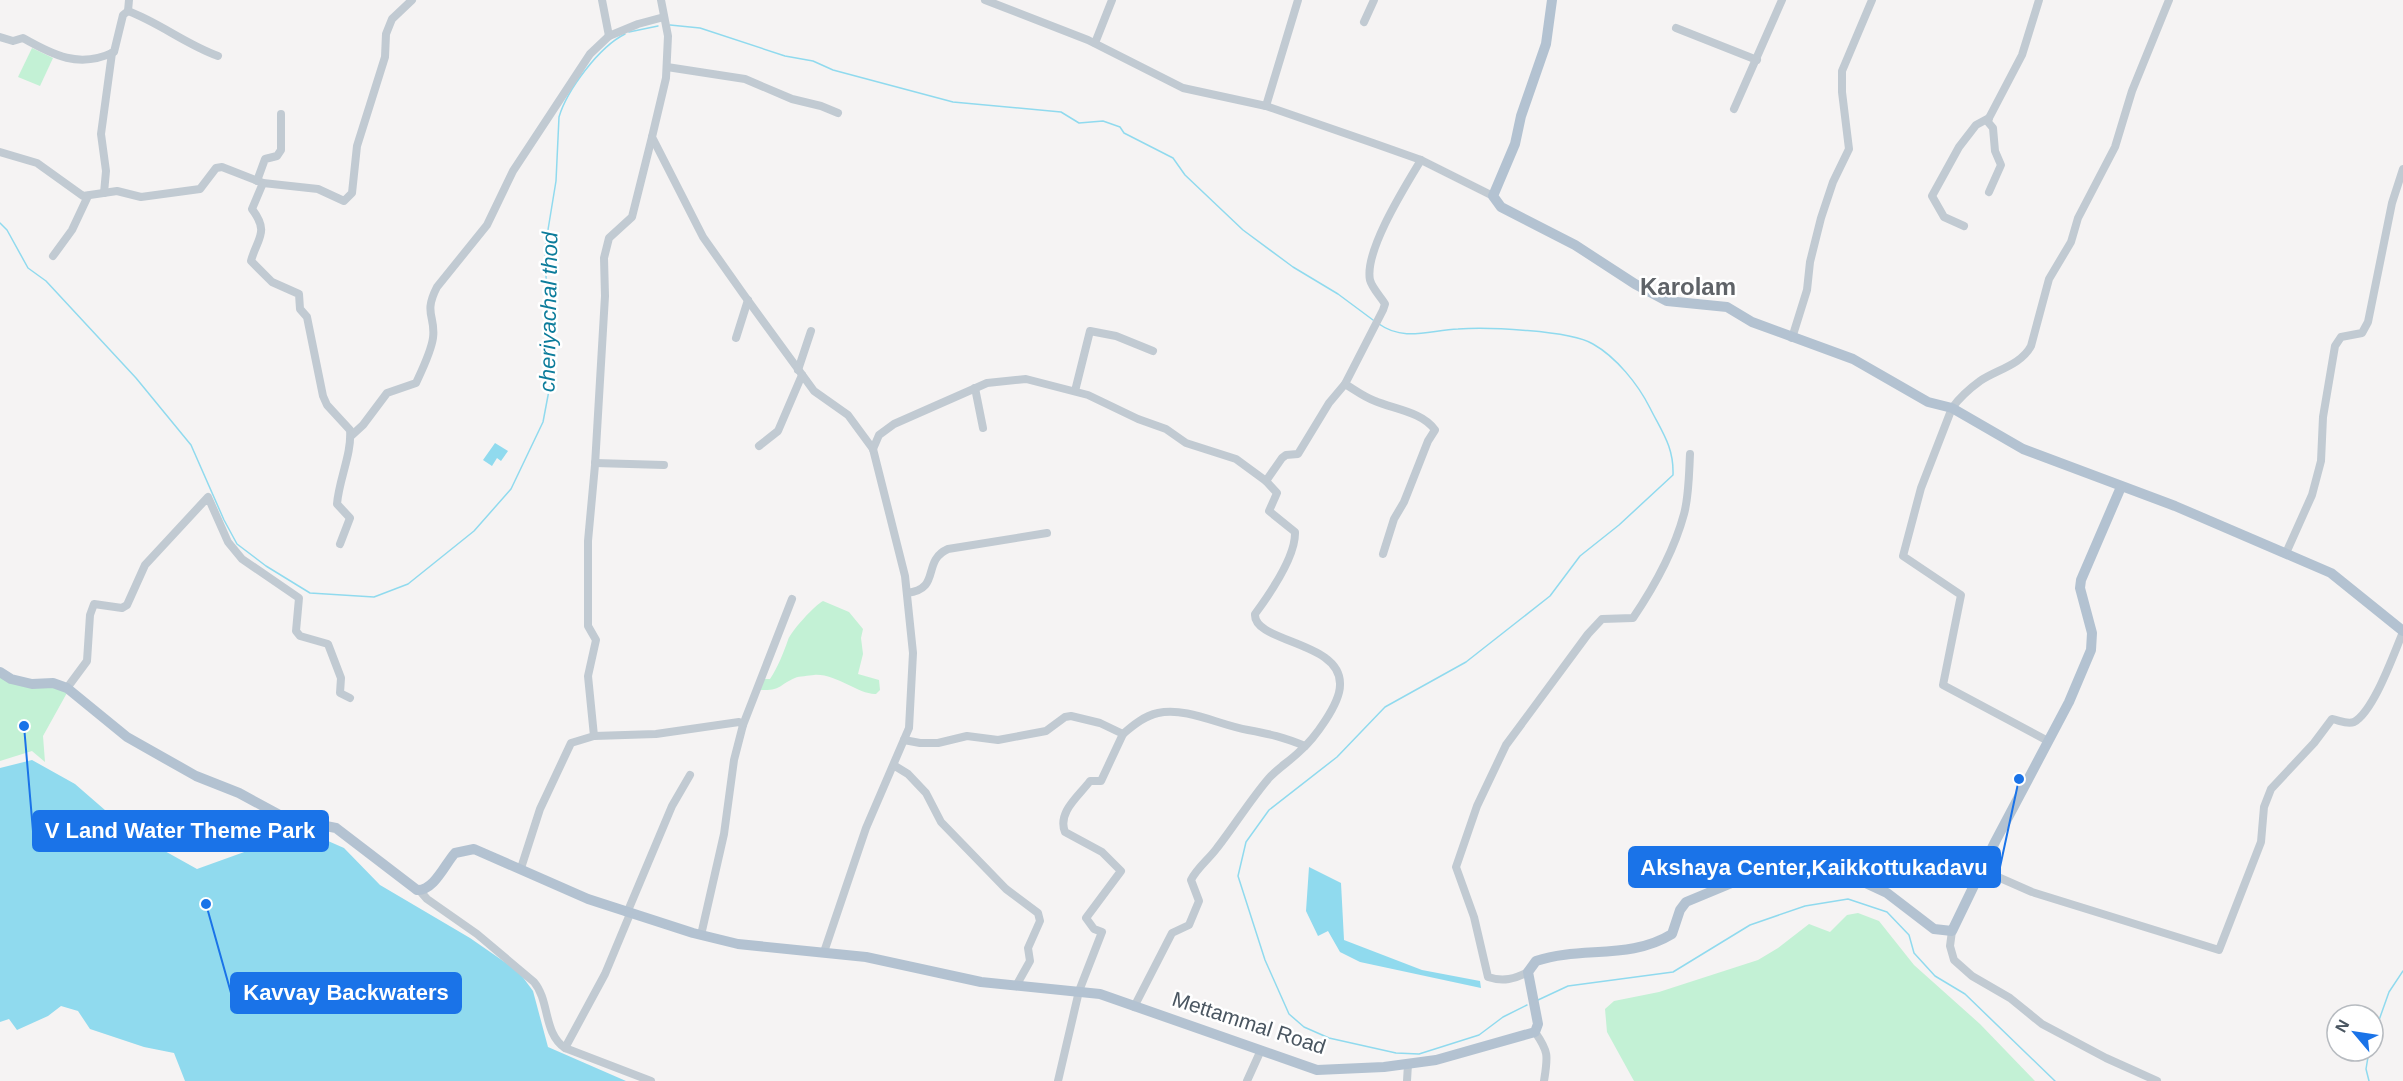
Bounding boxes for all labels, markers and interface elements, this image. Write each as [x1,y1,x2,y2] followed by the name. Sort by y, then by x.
[535,231,562,392] water label: cheriyachal thod
[1640,273,1736,300] district label: Karolam
[33,811,328,851] callout: V Land Water Theme Park
[45,818,316,843] text: V Land Water Theme Park
[1629,847,2000,887] callout: Akshaya Center,Kaikkottukadavu
[1640,855,1988,880] text: Akshaya Center,Kaikkottukadavu
[231,973,461,1013] callout: Kavvay Backwaters
[243,980,449,1005] text: Kavvay Backwaters
[1170,987,1329,1058] street label: Mettammal Road
[2325,1003,2385,1063] north arrow
[2332,1017,2353,1035] text: N

